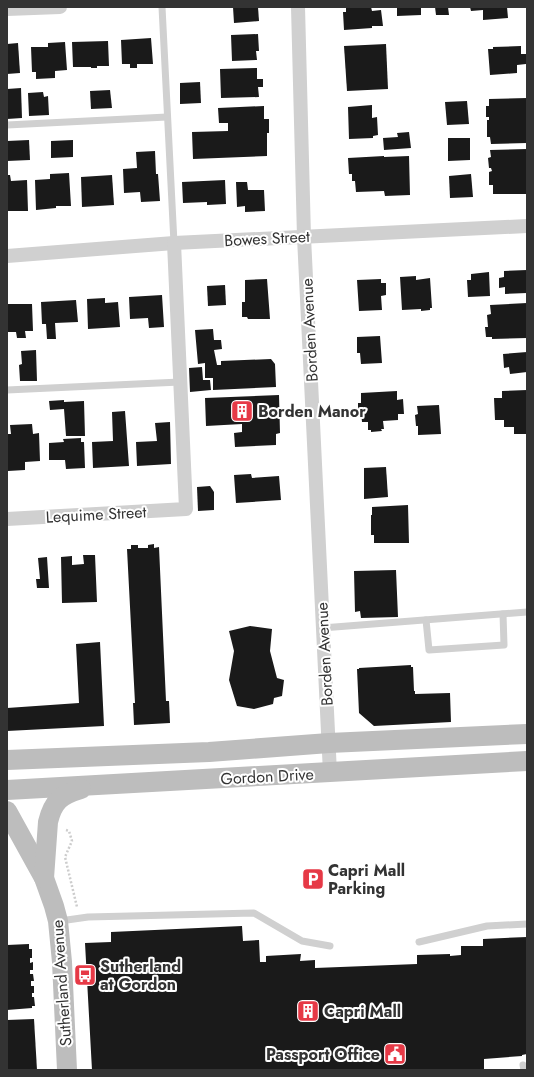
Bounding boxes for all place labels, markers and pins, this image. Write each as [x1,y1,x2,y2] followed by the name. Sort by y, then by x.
[229,398,255,424] building icon: Borden Manor
[258,400,366,423] place label: Borden Manor
[328,859,405,900] place label: Capri Mall Parking
[300,866,326,892] parking icon: Capri Mall Parking
[100,955,181,996] place label: Sutherland at Gordon
[72,962,98,988] bus stop icon: Sutherland at Gordon
[295,998,321,1024] building icon: Capri Mall
[324,1000,401,1023] place label: Capri Mall
[382,1041,408,1067] public building icon: Passport Office
[266,1043,380,1066] place label: Passport Office

